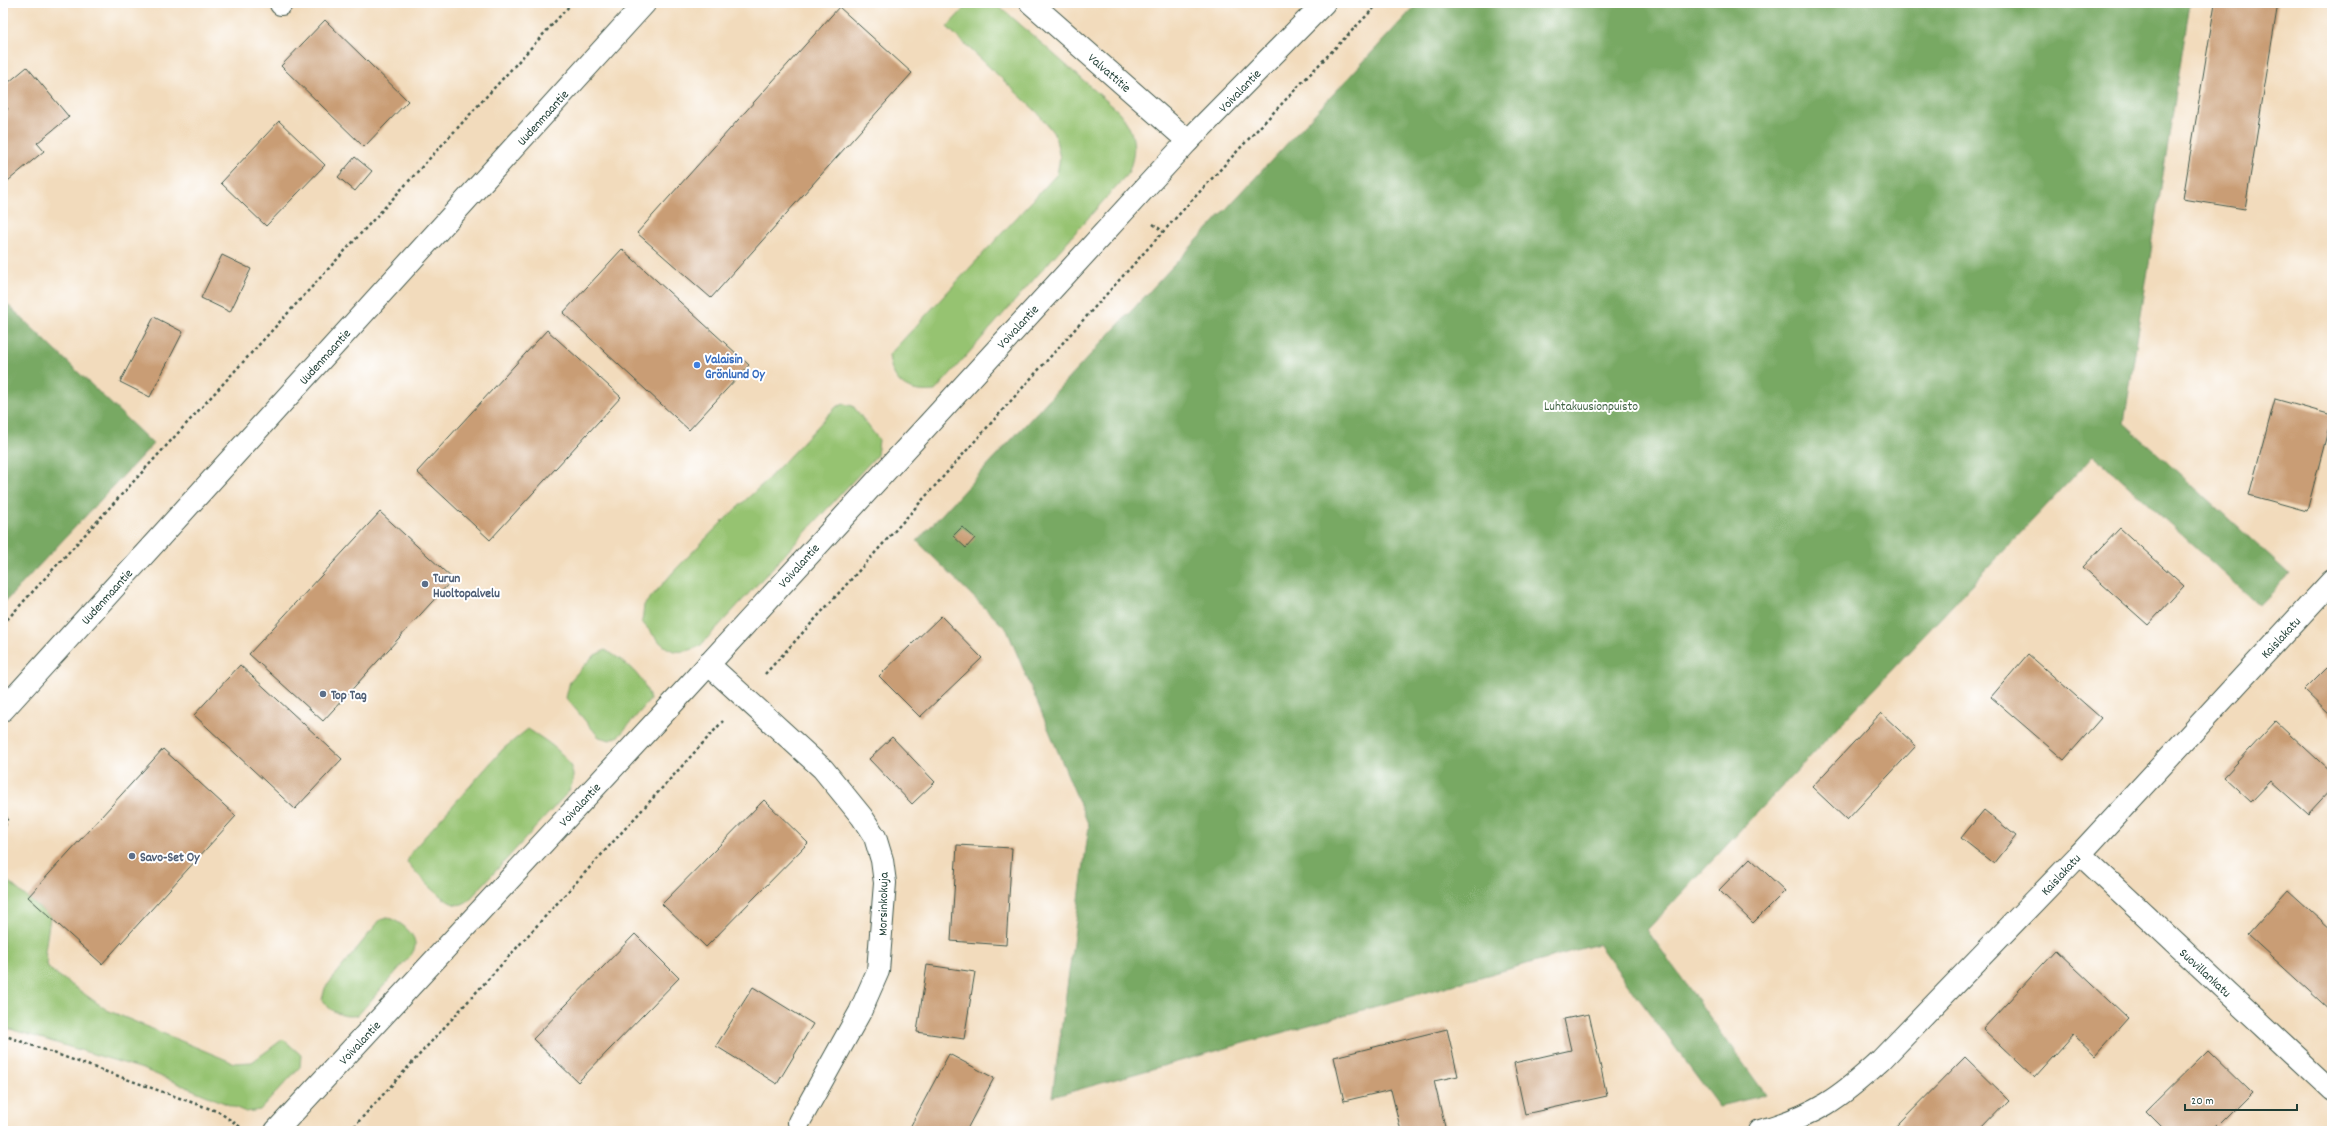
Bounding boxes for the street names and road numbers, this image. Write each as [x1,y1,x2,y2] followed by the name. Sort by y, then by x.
[1083,50,1134,98] street label: Valvattitie
[1215,66,1267,118] street label: Voivalantie
[513,86,574,151] street label: Uudenmaantie
[993,301,1044,354] street label: Voivalantie
[295,325,356,390] street label: Uudenmaantie
[775,540,825,593] street label: Voivalantie
[77,565,138,630] street label: Uudenmaantie
[2257,614,2306,664] street label: Kaislakatu
[555,779,606,832] street label: Voivalantie
[2037,851,2086,901] street label: Kaislakatu
[874,871,895,936] street label: Morsinkokuja
[2174,945,2235,1003] street label: Suovillankatu
[335,1017,386,1070] street label: Voivalantie

